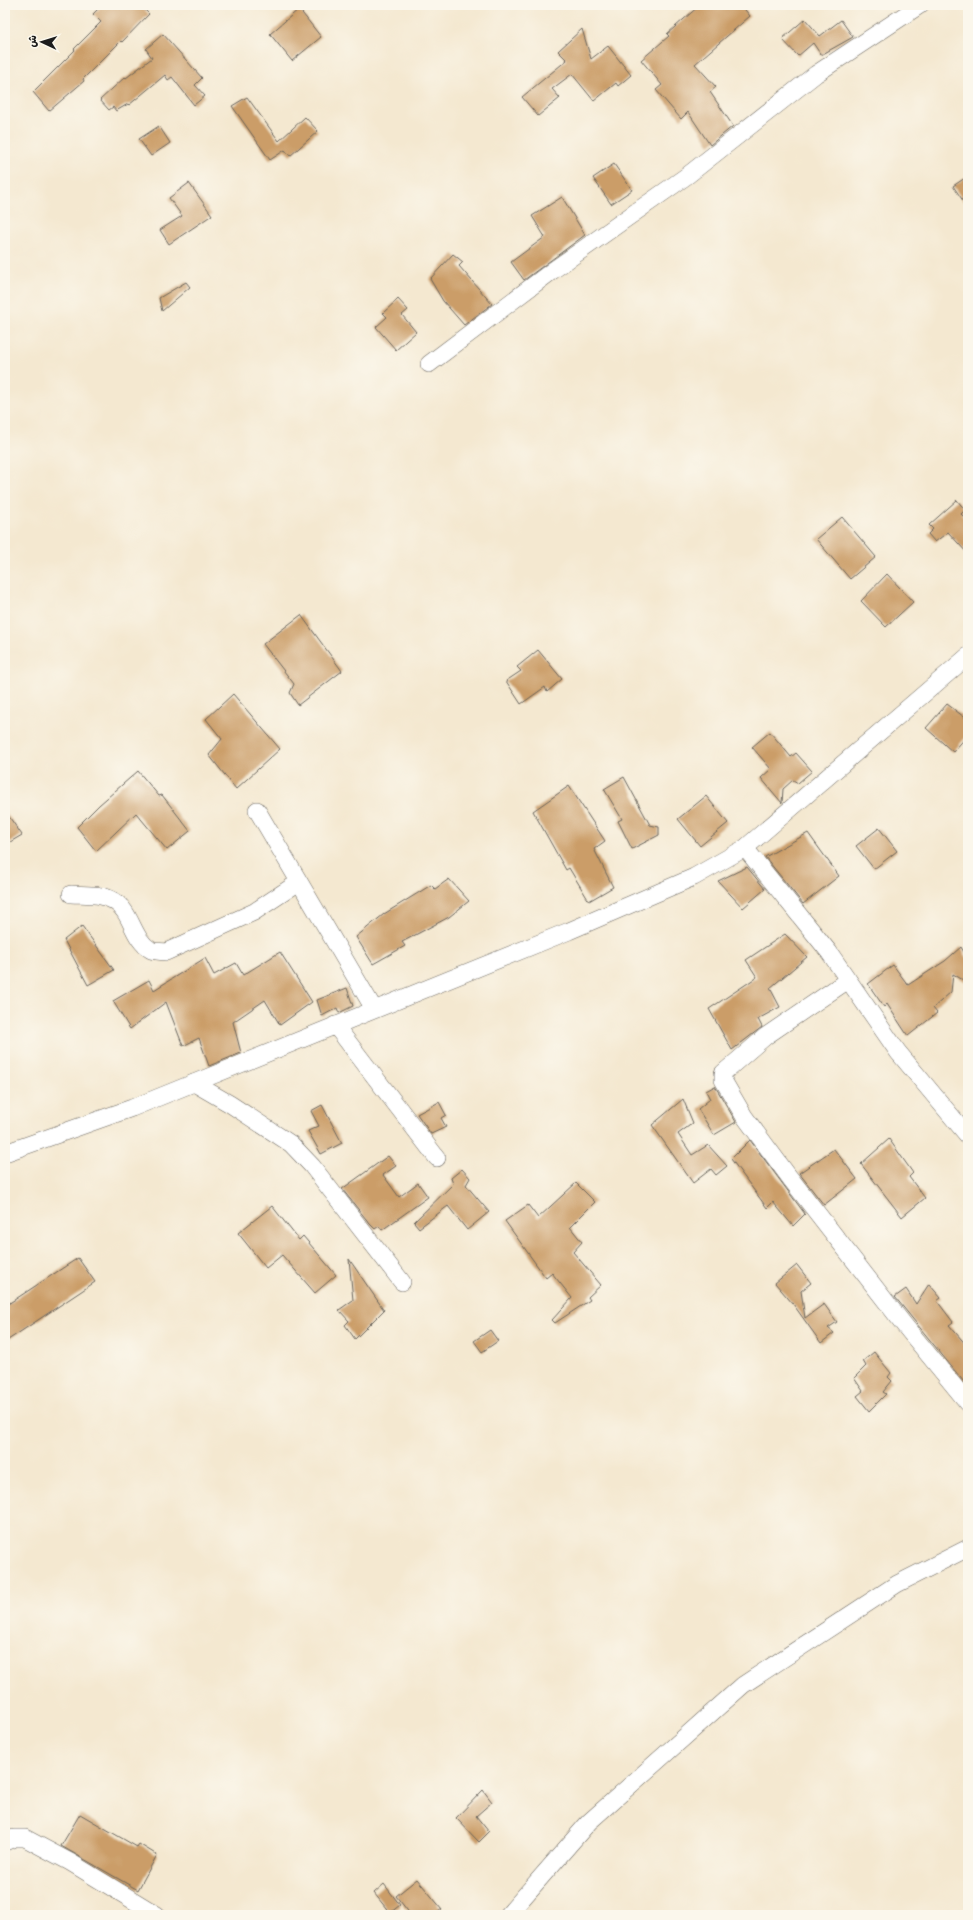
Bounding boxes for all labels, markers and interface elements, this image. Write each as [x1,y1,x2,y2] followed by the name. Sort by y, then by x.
[22,22,62,62] north arrow
[26,35,39,48] text: ش

